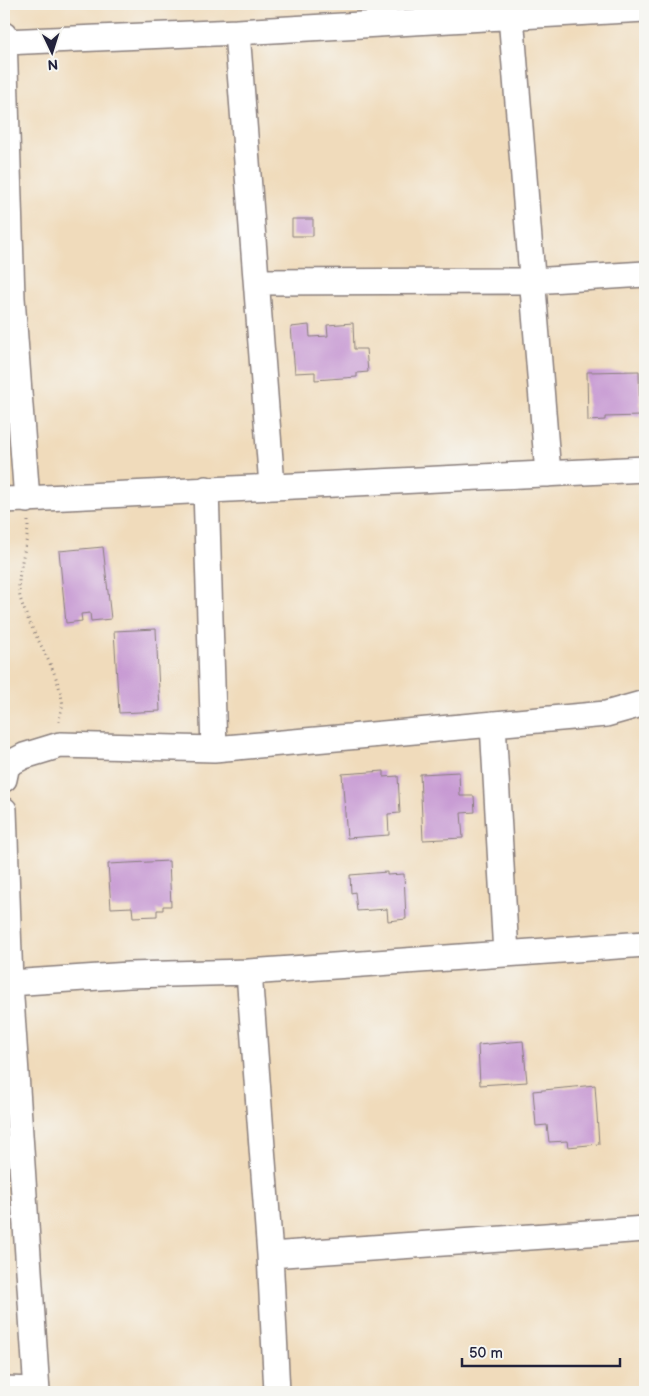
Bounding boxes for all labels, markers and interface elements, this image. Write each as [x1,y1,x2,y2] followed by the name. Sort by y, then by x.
[28,28,78,78] north arrow
[47,56,59,73] text: N
[462,1336,619,1368] scale bar
[469,1344,503,1363] text: 50 m

